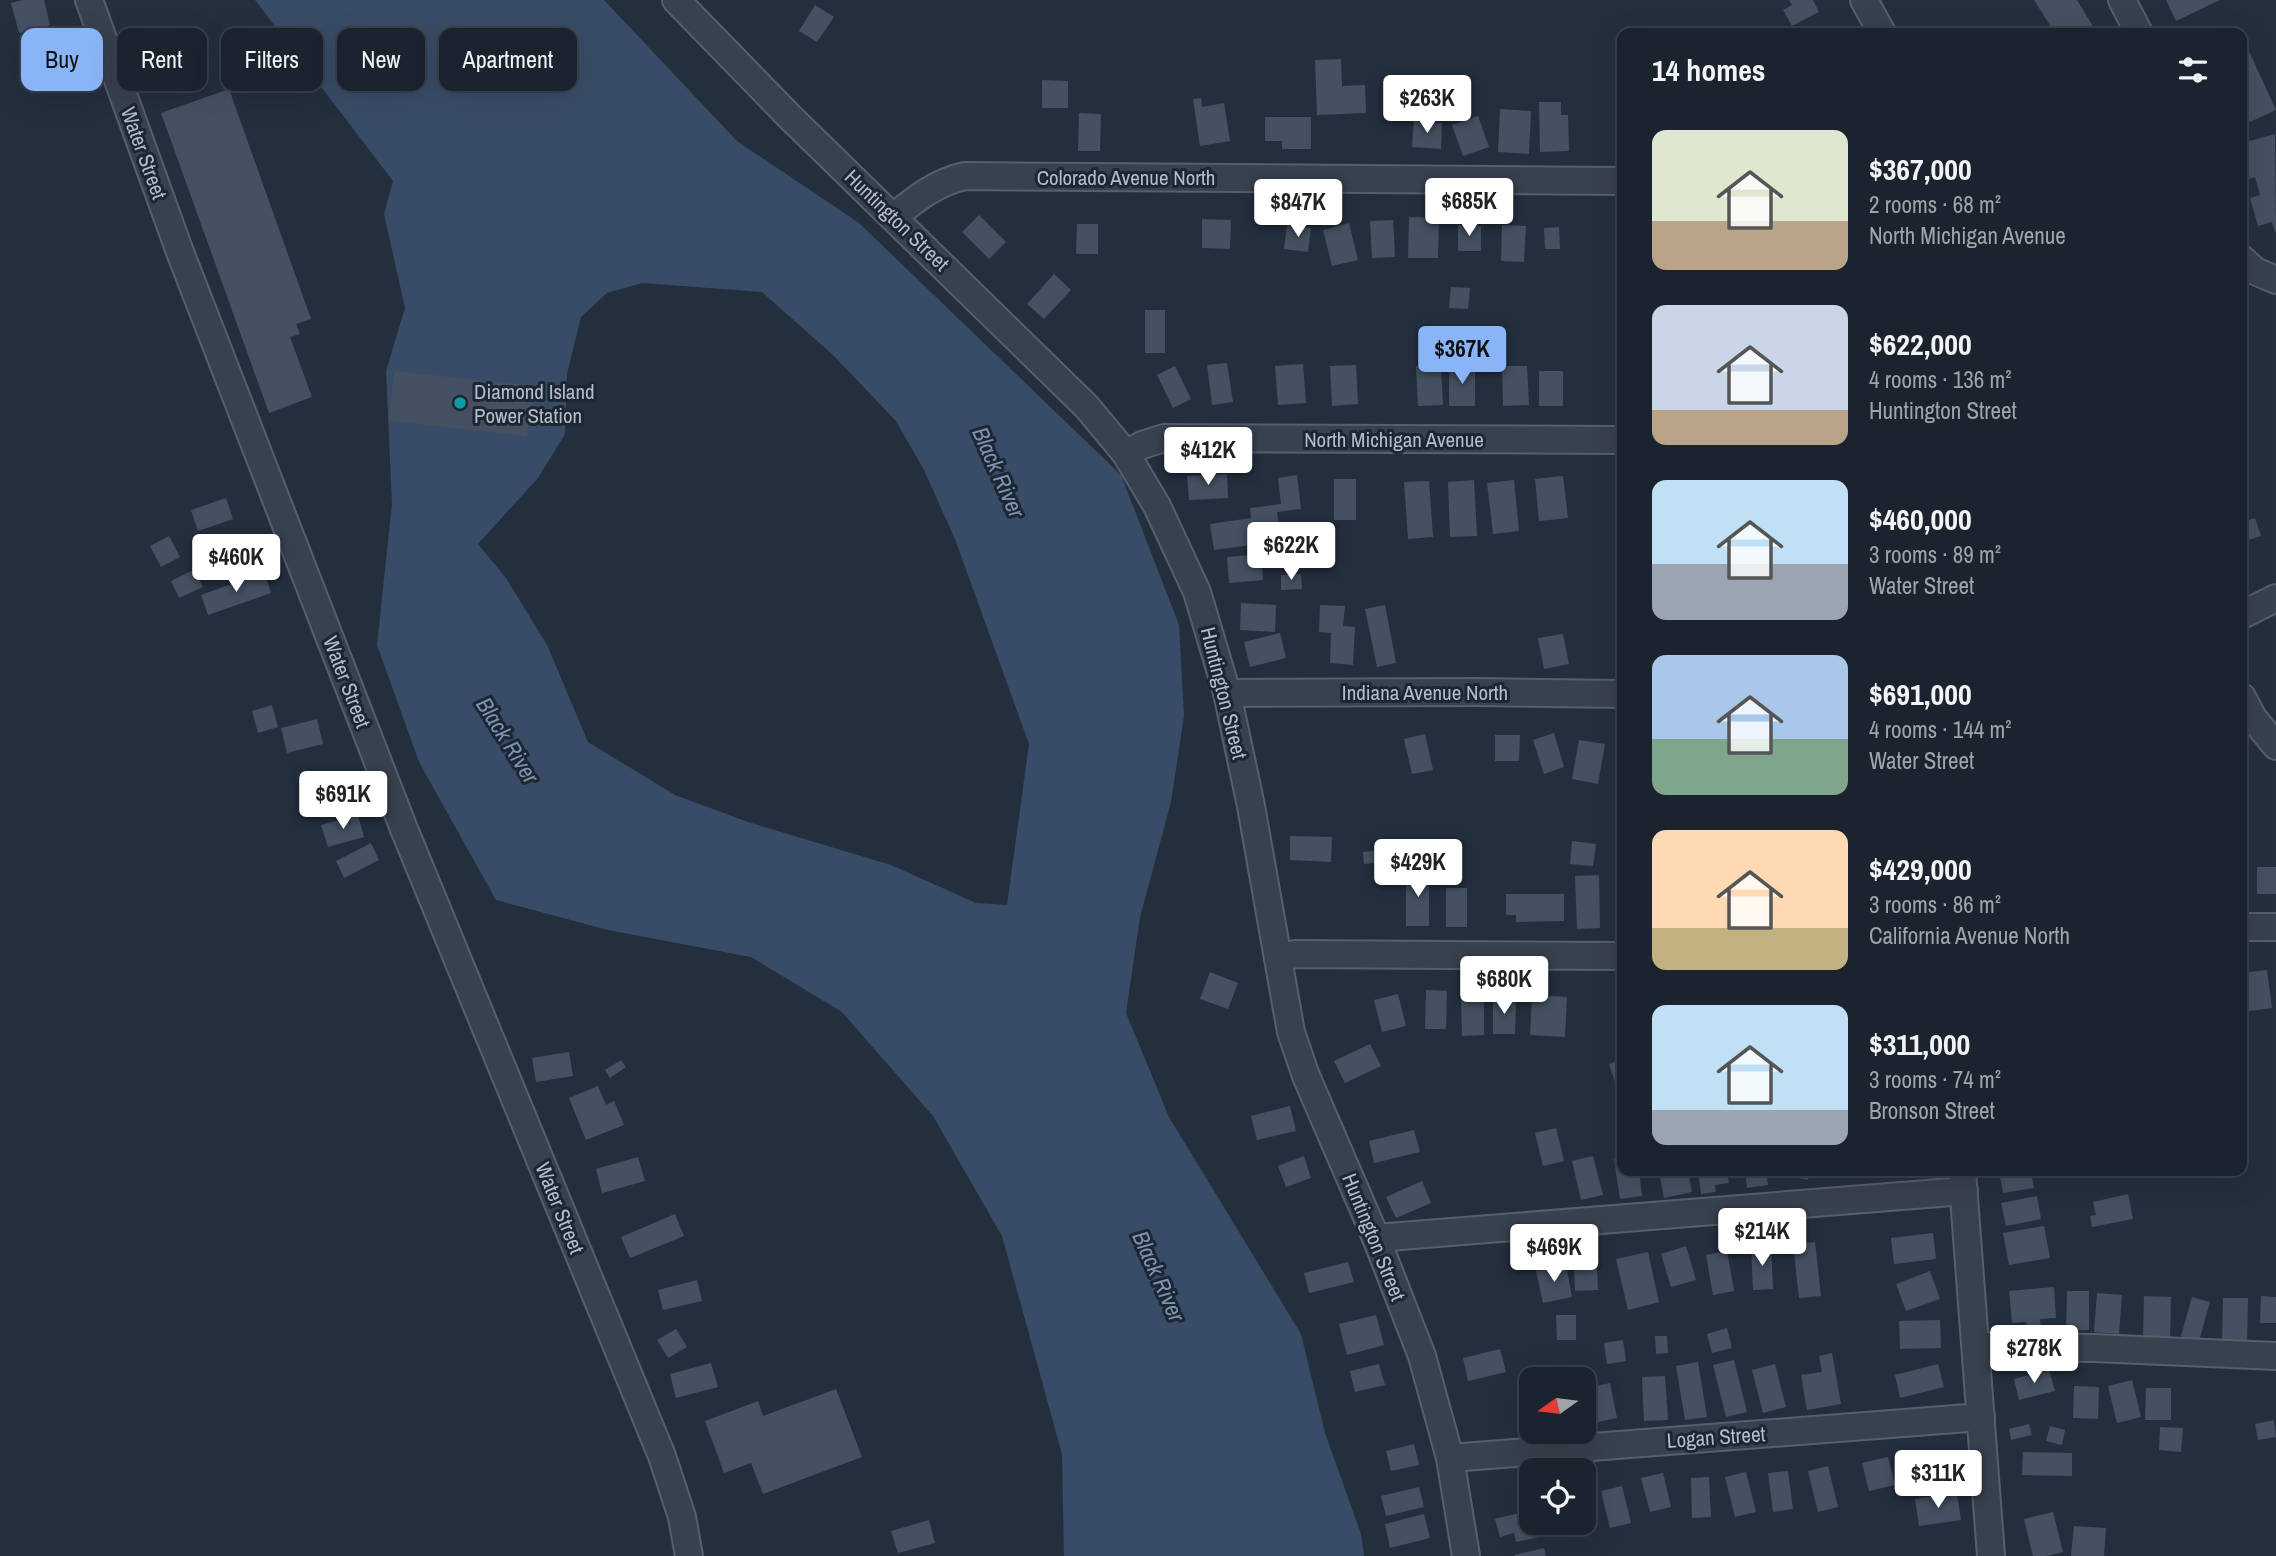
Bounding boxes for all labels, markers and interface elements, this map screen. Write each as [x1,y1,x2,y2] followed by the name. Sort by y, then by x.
[21,28,103,91] chip: Buy
[117,28,207,91] chip: Rent
[221,28,323,91] chip: Filters
[337,28,425,91] chip: New
[439,28,577,91] chip: Apartment
[1652,50,1766,90] text: 14 homes
[2174,51,2212,89] icon: filters
[1378,76,1476,135] pin: $263K
[1399,82,1455,113] text: $263K
[114,103,174,203] street label: Water Street
[1869,149,1972,189] text: $367,000
[1708,158,1792,242] icon: home
[838,163,956,277] street label: Huntington Street
[1037,163,1215,192] street label: Colorado Avenue North
[1420,178,1518,238] pin: $685K
[1249,180,1347,239] pin: $847K
[1441,185,1497,216] text: $685K
[1270,186,1326,217] text: $847K
[1869,189,2001,220] text: 2 rooms · 68 m²
[1869,220,2066,251] text: North Michigan Avenue
[1869,324,1972,364] text: $622,000
[1413,326,1511,386] pin: $367K
[1434,333,1490,364] text: $367K
[1708,333,1792,417] icon: home
[1869,364,2012,395] text: 4 rooms · 136 m²
[474,377,595,430] place label: Diamond Island Power Station
[452,395,468,411] marker: Diamond Island Power Station
[1869,395,2017,426] text: Huntington Street
[965,422,1033,523] water label: Black River
[1304,425,1484,454] street label: North Michigan Avenue
[1159,428,1257,487] pin: $412K
[1180,434,1236,465] text: $412K
[1869,499,1972,539] text: $460,000
[1708,508,1792,592] icon: home
[1242,522,1340,582] pin: $622K
[1263,529,1319,560] text: $622K
[187,534,285,594] pin: $460K
[1869,539,2001,570] text: 3 rooms · 89 m²
[208,541,264,572] text: $460K
[1869,570,1974,601] text: Water Street
[1194,624,1254,762] street label: Huntington Street
[316,632,378,732] street label: Water Street
[1869,674,1972,714] text: $691,000
[1342,678,1508,707] street label: Indiana Avenue North
[1708,683,1792,767] icon: home
[469,691,547,790] water label: Black River
[1869,714,2012,745] text: 4 rooms · 144 m²
[1869,745,1974,776] text: Water Street
[294,772,392,831] pin: $691K
[315,778,371,809] text: $691K
[1369,839,1467,899] pin: $429K
[1390,846,1446,877] text: $429K
[1869,849,1972,889] text: $429,000
[1708,858,1792,942] icon: home
[1869,889,2001,920] text: 3 rooms · 86 m²
[1869,920,2070,951] text: California Avenue North
[1455,956,1553,1016] pin: $680K
[1476,963,1532,994] text: $680K
[1869,1024,1970,1064] text: $311,000
[1708,1033,1792,1117] icon: home
[1869,1064,2001,1095] text: 3 rooms · 74 m²
[1869,1095,1995,1126] text: Bronson Street
[529,1158,592,1258] street label: Water Street
[1335,1169,1413,1305] street label: Huntington Street
[1713,1208,1811,1268] pin: $214K
[1734,1215,1790,1246] text: $214K
[1505,1224,1603,1284] pin: $469K
[1125,1226,1193,1327] water label: Black River
[1526,1231,1582,1262] text: $469K
[1985,1326,2083,1385] pin: $278K
[2006,1332,2062,1363] text: $278K
[1519,1367,1596,1444] north arrow
[1519,1367,1596,1535] map controls
[1666,1419,1766,1455] street label: Logan Street
[1889,1450,1987,1510] pin: $311K
[1911,1457,1965,1488] text: $311K
[1519,1458,1596,1535] button: locate

